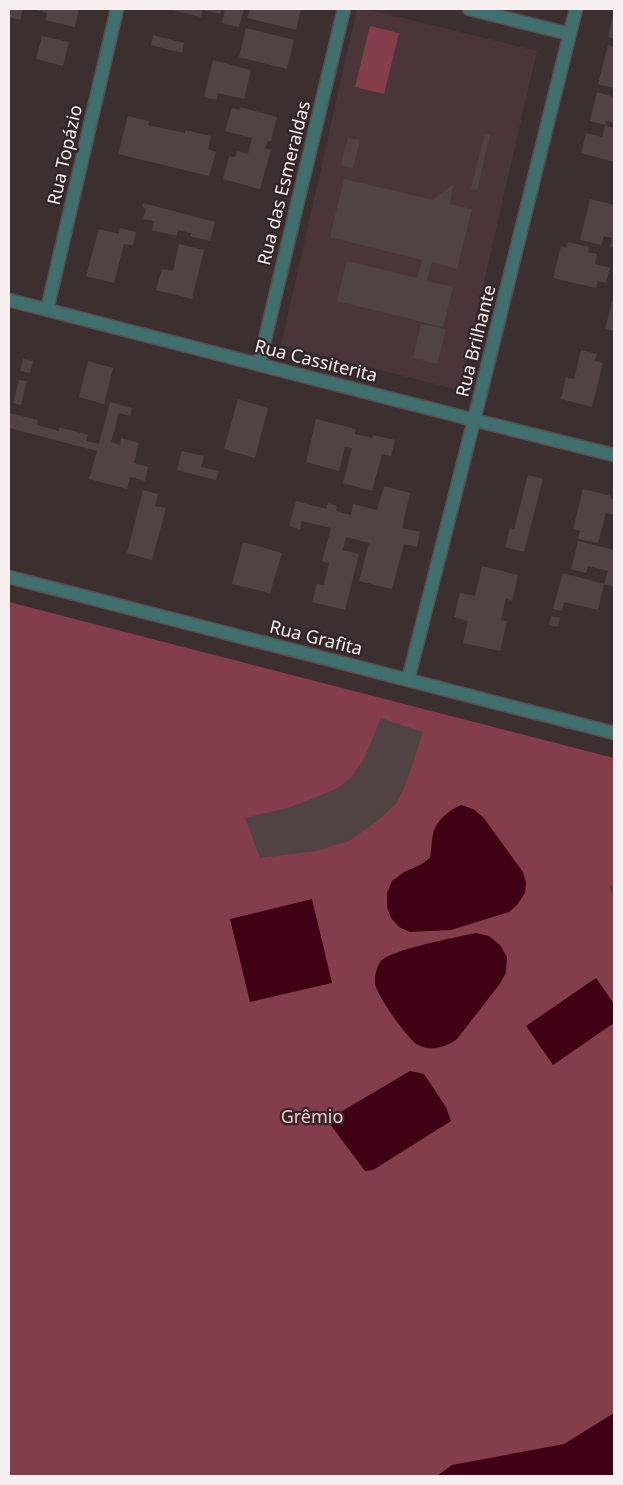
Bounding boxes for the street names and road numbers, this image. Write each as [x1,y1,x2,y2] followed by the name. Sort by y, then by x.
[251,98,315,268] street label: Rua das Esmeraldas
[41,102,87,207] street label: Rua Topázio
[450,282,501,399] street label: Rua Brilhante
[252,333,380,387] street label: Rua Cassiterita
[267,614,365,660] street label: Rua Grafita

